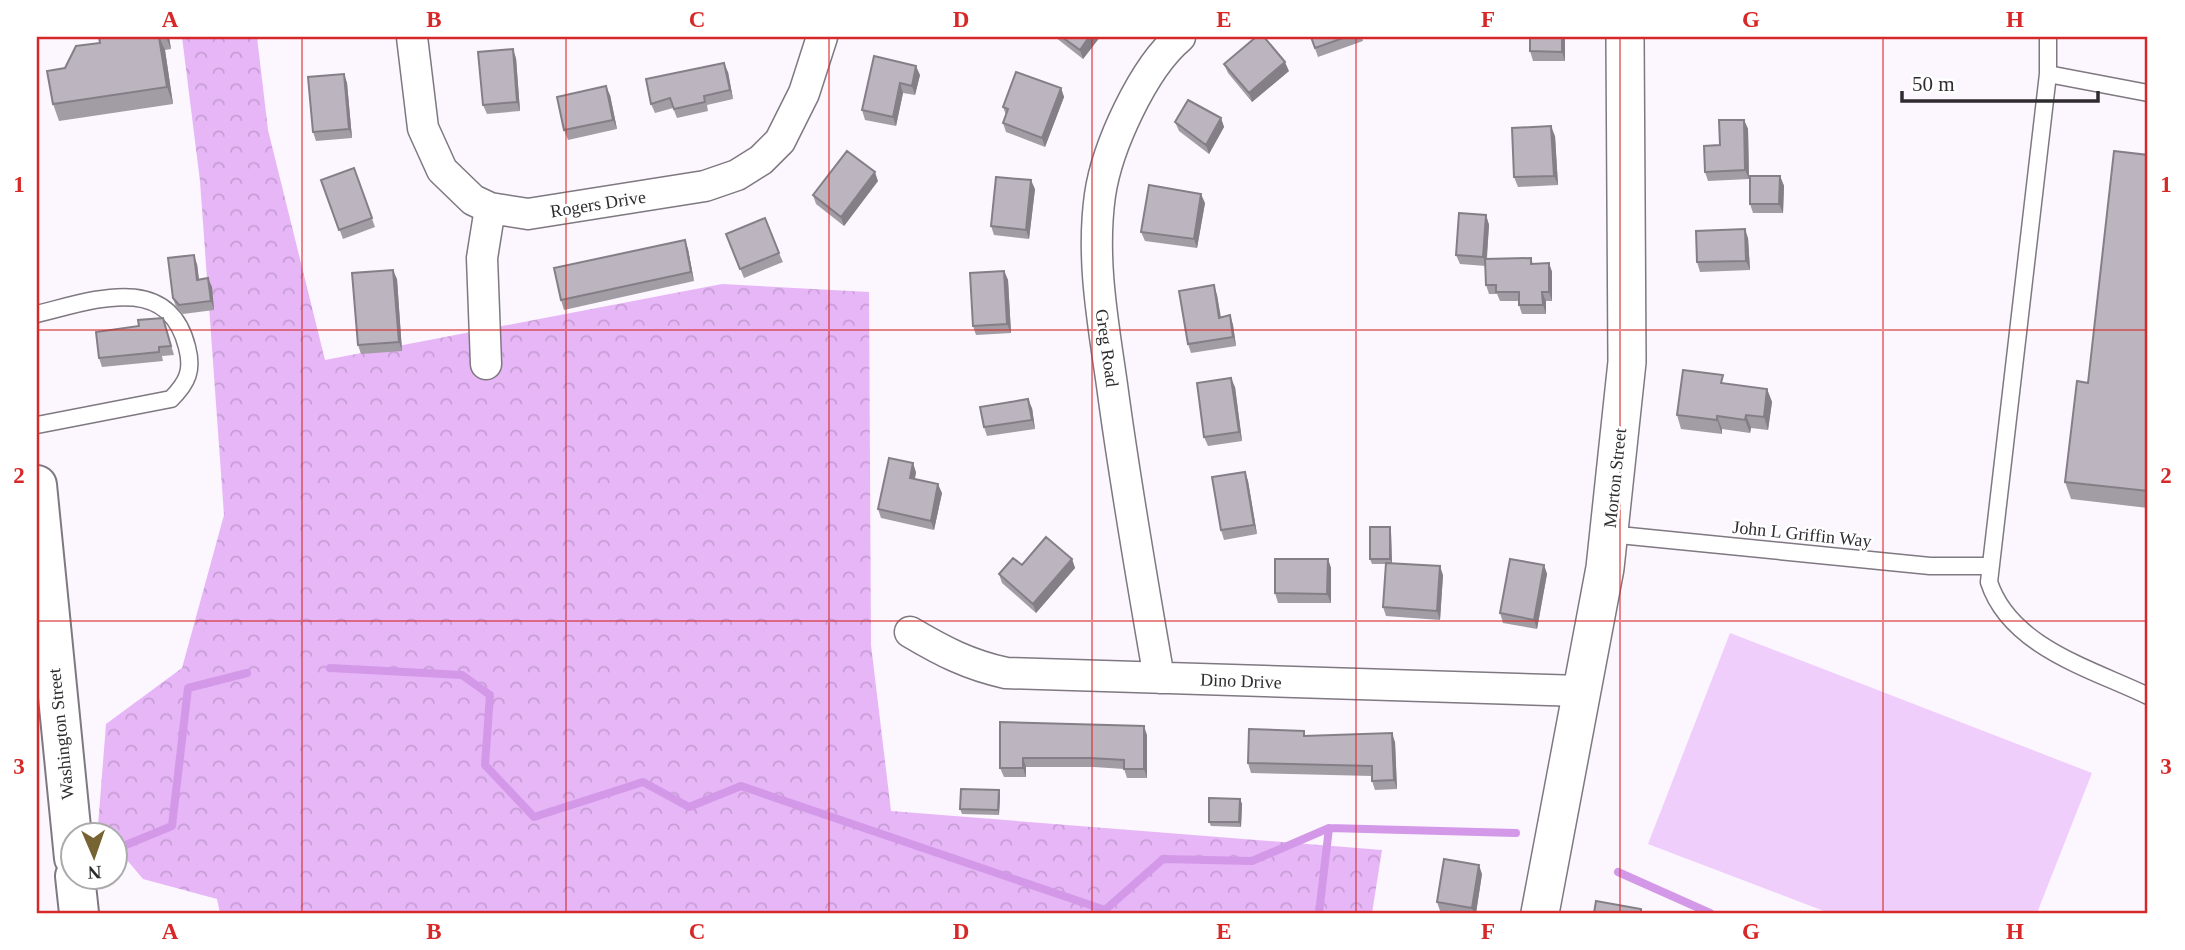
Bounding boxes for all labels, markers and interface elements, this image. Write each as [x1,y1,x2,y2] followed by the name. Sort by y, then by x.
[162,7,179,32] text: A
[426,7,442,32] text: B
[689,7,705,32] text: C
[953,7,969,32] text: D
[1216,7,1232,32] text: E
[1481,7,1495,32] text: F
[1742,7,1760,32] text: G
[2006,7,2024,32] text: H
[1902,60,2098,104] scale bar
[1912,72,1955,96] text: 50 m
[13,172,25,197] text: 1
[2160,172,2172,197] text: 1
[549,187,647,221] street label: Rogers Drive
[1092,308,1122,388] street label: Greg Road
[1600,427,1630,529] street label: Morton Street
[13,463,25,488] text: 2
[2160,463,2172,488] text: 2
[1731,517,1873,551] street label: John L Griffin Way
[44,667,78,801] street label: Washington Street
[1200,670,1282,692] street label: Dino Drive
[13,754,25,779] text: 3
[2160,754,2172,779] text: 3
[60,820,130,890] north arrow
[87,862,102,883] text: N
[162,919,179,944] text: A
[426,919,442,944] text: B
[689,919,705,944] text: C
[953,919,969,944] text: D
[1216,919,1232,944] text: E
[1481,919,1495,944] text: F
[1742,919,1760,944] text: G
[2006,919,2024,944] text: H

